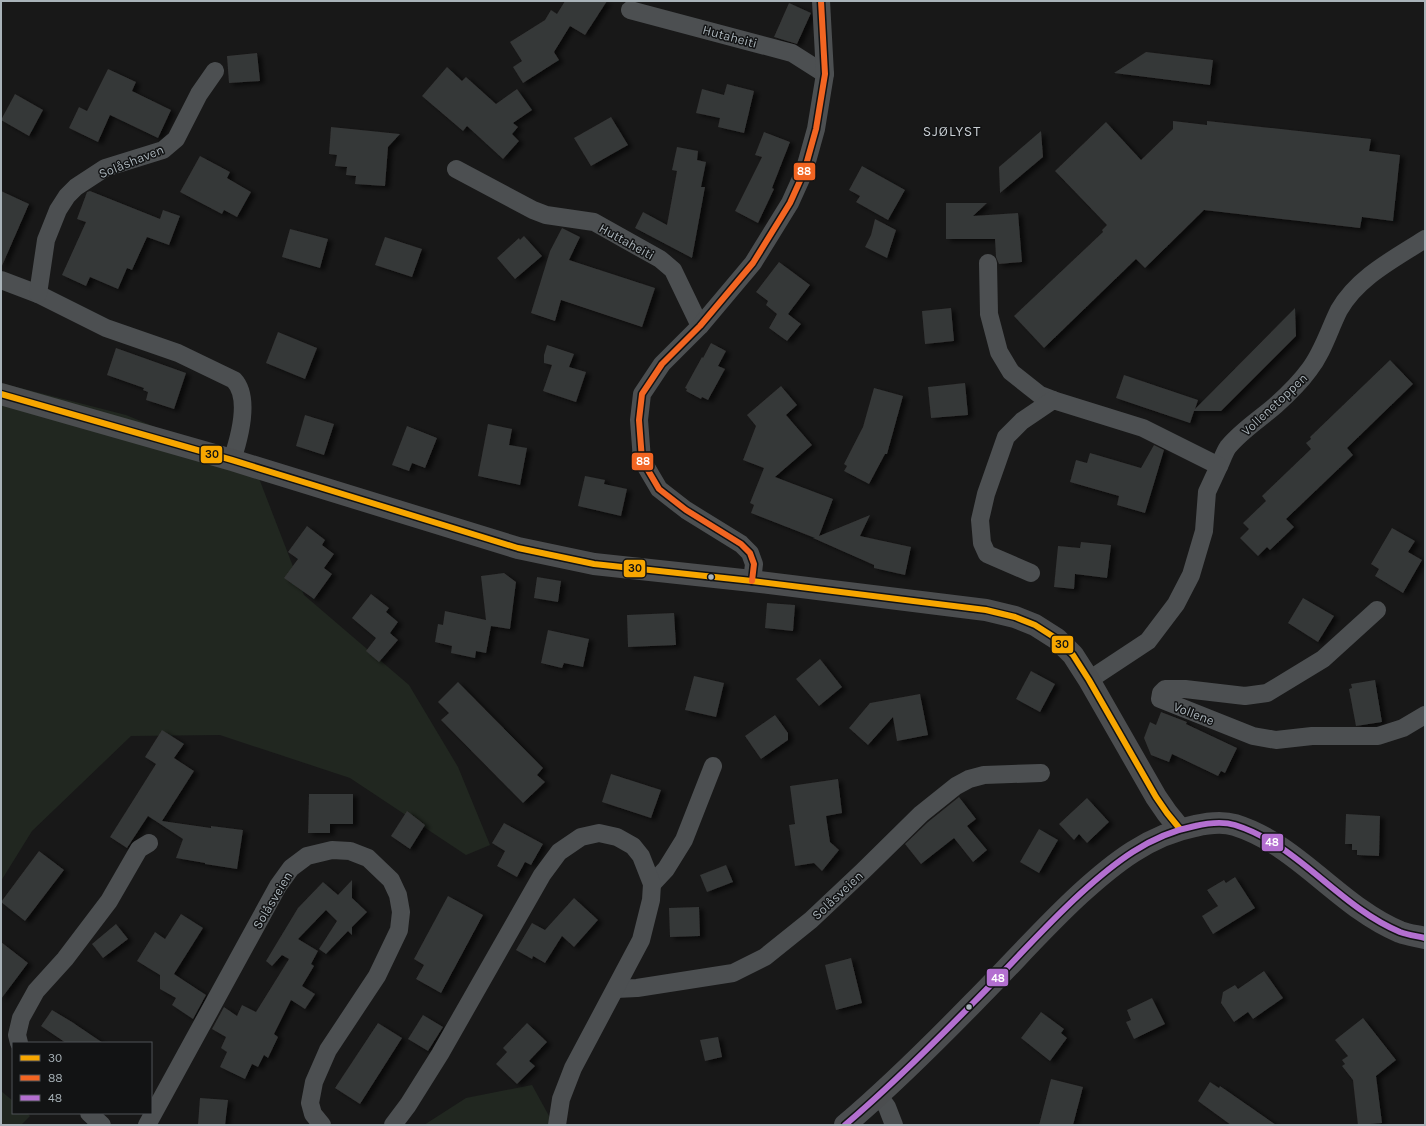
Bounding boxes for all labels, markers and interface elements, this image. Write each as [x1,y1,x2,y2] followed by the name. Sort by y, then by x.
[701,22,759,51] street label: Hutaheiti
[923,123,981,140] district label: SJØLYST
[97,142,166,181] street label: Solåshaven
[793,162,816,181] line badge: 88
[797,165,811,178] text: 88
[597,220,657,263] street label: Huttaheiti
[1238,370,1310,439] street label: Vollenetoppen
[200,445,223,464] line badge: 30
[205,448,219,461] text: 30
[631,452,654,471] line badge: 88
[636,455,650,468] text: 88
[623,559,646,578] line badge: 30
[628,562,642,575] text: 30
[706,572,716,582] unlabelled marker
[1051,635,1074,654] line badge: 30
[1055,638,1069,651] text: 30
[1171,699,1217,728] street label: Vollene
[1261,833,1284,852] line badge: 48
[1265,836,1279,849] text: 48
[809,868,866,923] street label: Solåsveien
[249,869,295,932] street label: Solåsveien
[986,968,1009,987] line badge: 48
[991,972,1005,985] text: 48
[964,1002,974,1012] unlabelled marker
[12,1042,152,1114] legend
[48,1051,62,1065] text: 30
[48,1071,63,1085] text: 88
[48,1091,62,1105] text: 48

